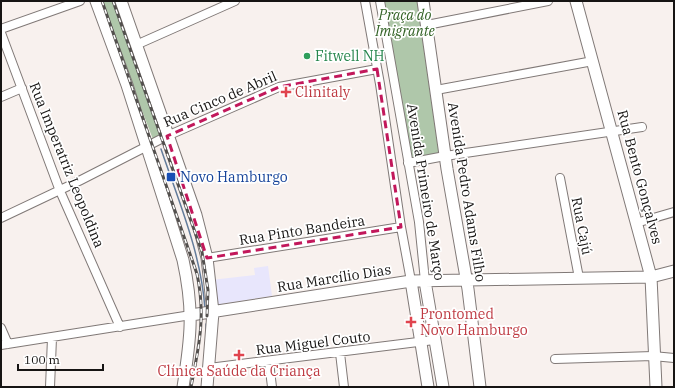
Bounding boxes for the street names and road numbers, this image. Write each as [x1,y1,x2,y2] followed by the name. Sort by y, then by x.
[161,67,279,131] street label: Rua Cinco de Abril
[26,80,109,251] street label: Rua Imperatriz Leopoldina
[444,101,490,283] street label: Avenida Pedro Adams Filho
[403,102,449,282] street label: Avenida Primeiro de Março
[613,108,667,246] street label: Rua Bento Gonçalves
[568,196,596,257] street label: Rua Cajú
[238,211,367,249] street label: Rua Pinto Bandeira
[276,260,392,296] street label: Rua Marcílio Dias
[255,327,371,359] street label: Rua Miguel Couto

